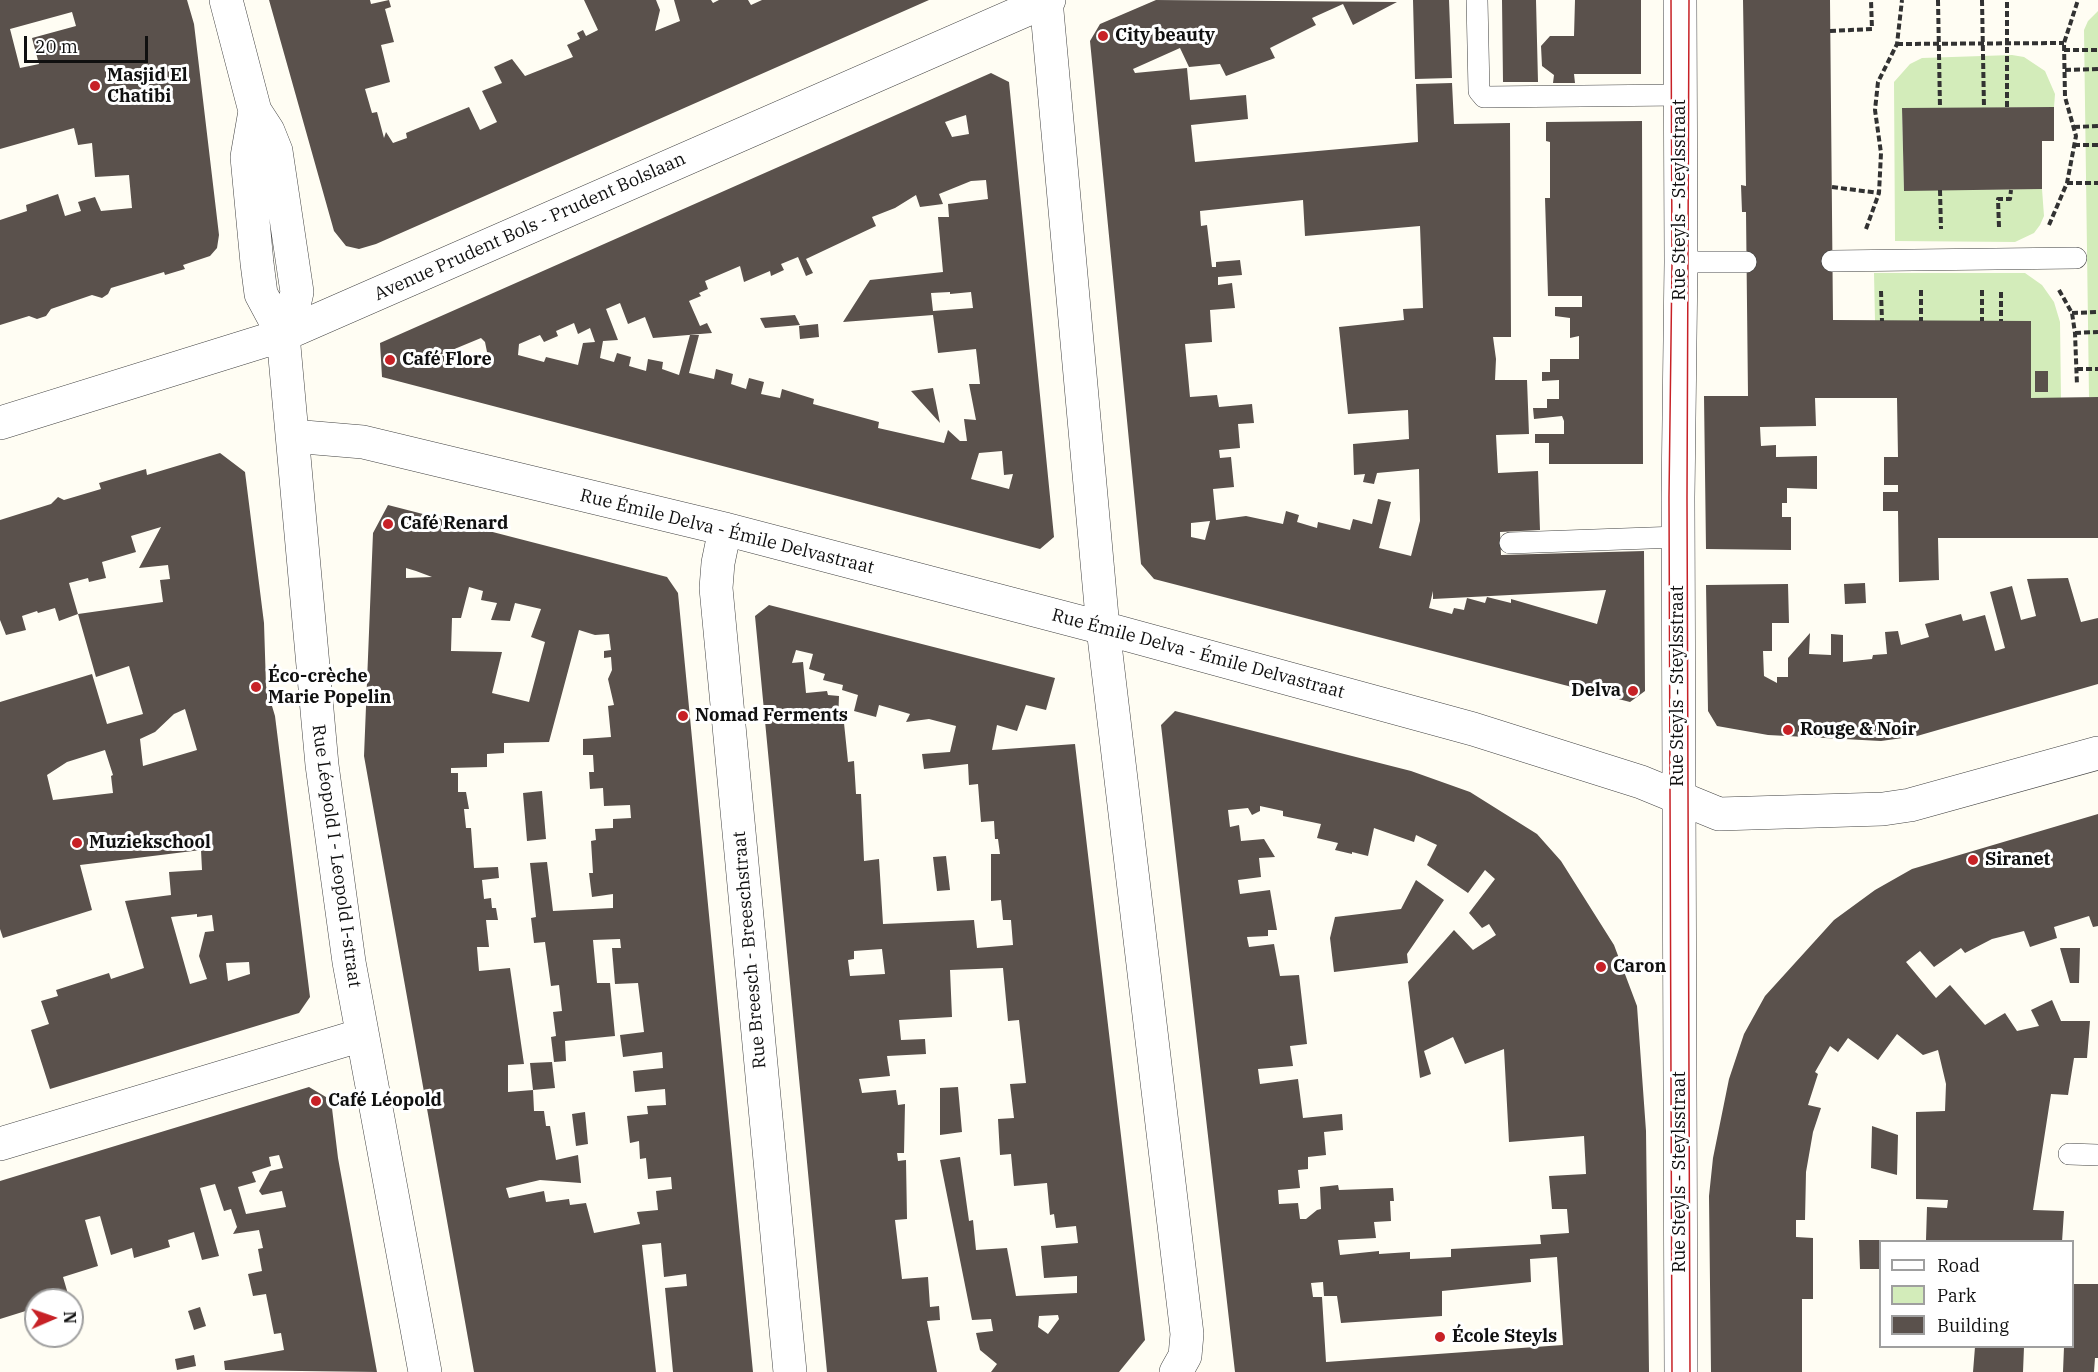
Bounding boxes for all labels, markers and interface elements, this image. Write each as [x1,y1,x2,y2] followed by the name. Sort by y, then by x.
[27,24,152,62] scale bar
[1115,25,1215,47] place label: City beauty
[1096,29,1110,43] marker: City beauty
[35,35,78,58] text: 20 m
[107,65,188,107] place label: Masjid El Chatibi
[88,79,102,93] marker: Masjid El Chatibi
[1669,99,1691,301] street label: Rue Steyls - Steylsstraat
[371,148,689,306] street label: Avenue Prudent Bols - Prudent Bolslaan
[402,349,492,371] place label: Café Flore
[383,353,397,367] marker: Café Flore
[578,485,876,579] street label: Rue Émile Delva - Émile Delvastraat
[400,513,508,535] place label: Café Renard
[381,517,395,531] marker: Café Renard
[1667,585,1689,787] street label: Rue Steyls - Steylsstraat
[1049,604,1347,704] street label: Rue Émile Delva - Émile Delvastraat
[268,666,391,708] place label: Éco-crèche Marie Popelin
[249,680,263,694] marker: Éco-crèche Marie Popelin
[1571,680,1621,702] place label: Delva
[1626,684,1640,698] marker: Delva
[695,705,848,727] place label: Nomad Ferments
[676,709,690,723] marker: Nomad Ferments
[1800,719,1916,741] place label: Rouge & Noir
[307,723,365,989] street label: Rue Léopold I - Leopold I-straat
[1781,723,1795,737] marker: Rouge & Noir
[729,830,771,1070] street label: Rue Breesch - Breeschstraat
[89,832,211,854] place label: Muziekschool
[70,836,84,850] marker: Muziekschool
[1985,849,2050,871] place label: Siranet
[1966,853,1980,867] marker: Siranet
[1613,956,1666,978] place label: Caron
[1594,960,1608,974] marker: Caron
[1669,1071,1691,1273] street label: Rue Steyls - Steylsstraat
[328,1090,442,1112] place label: Café Léopold
[309,1094,323,1108] marker: Café Léopold
[1879,1240,2074,1348] legend
[1937,1254,1980,1277] text: Road
[1937,1284,1976,1307] text: Park
[24,1288,84,1348] north arrow
[60,1311,80,1324] text: N
[1937,1314,2009,1337] text: Building
[1452,1326,1557,1348] place label: École Steyls
[1433,1330,1447,1344] marker: École Steyls

